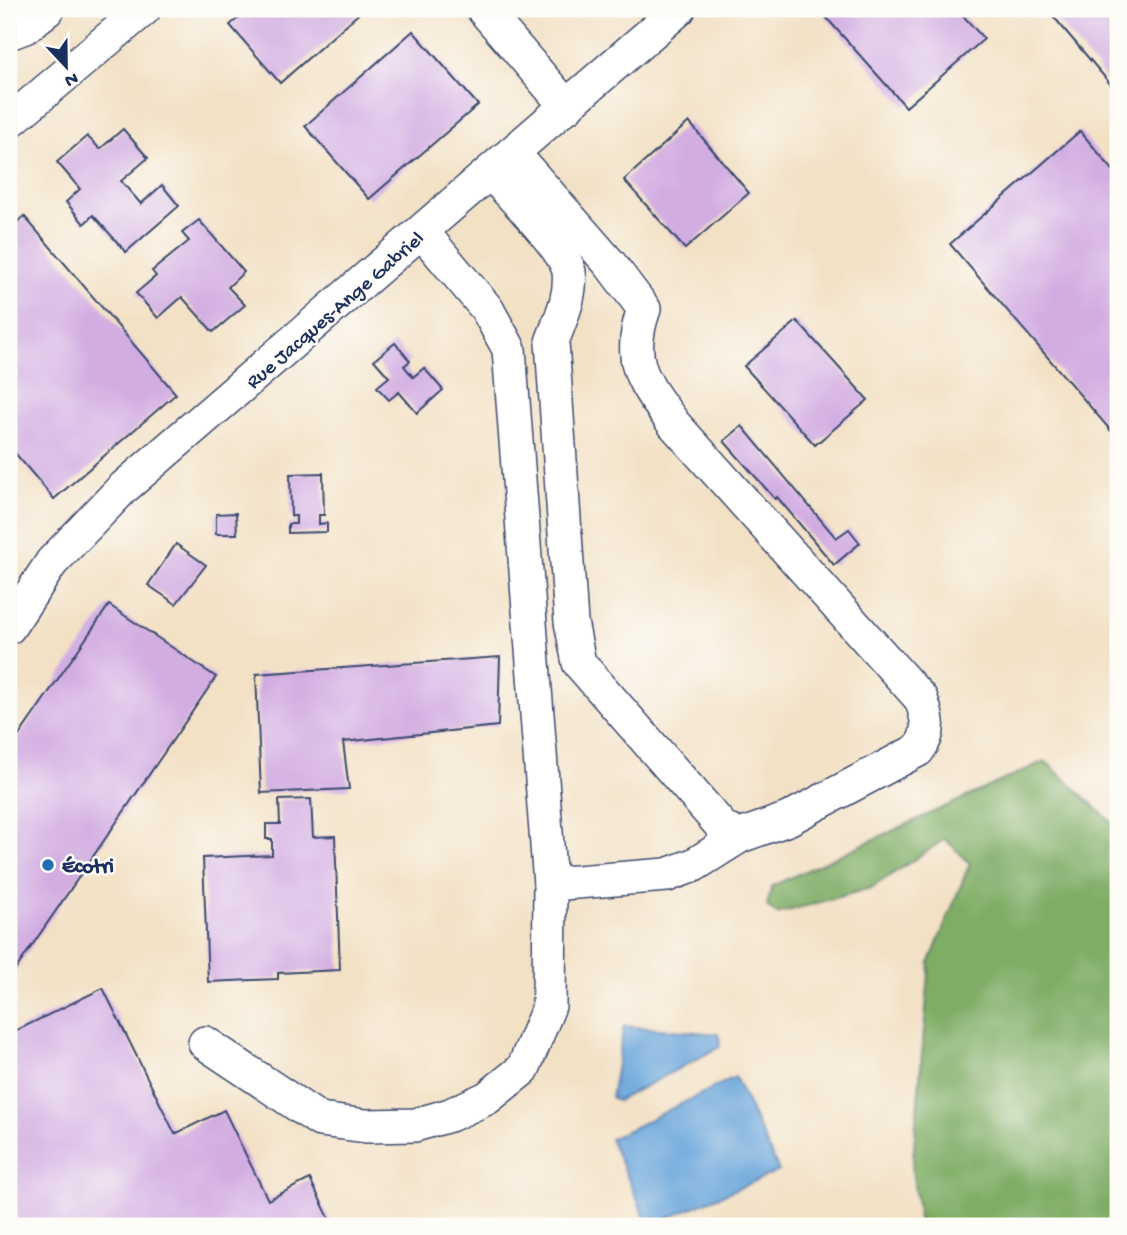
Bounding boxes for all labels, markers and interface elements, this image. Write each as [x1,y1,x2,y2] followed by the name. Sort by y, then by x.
[32,32,102,102] north arrow
[61,66,81,92] text: N
[242,228,430,396] street label: Rue Jacques-Ange Gabriel
[62,856,114,881] place label: Écotri
[40,857,56,873] marker: Écotri

